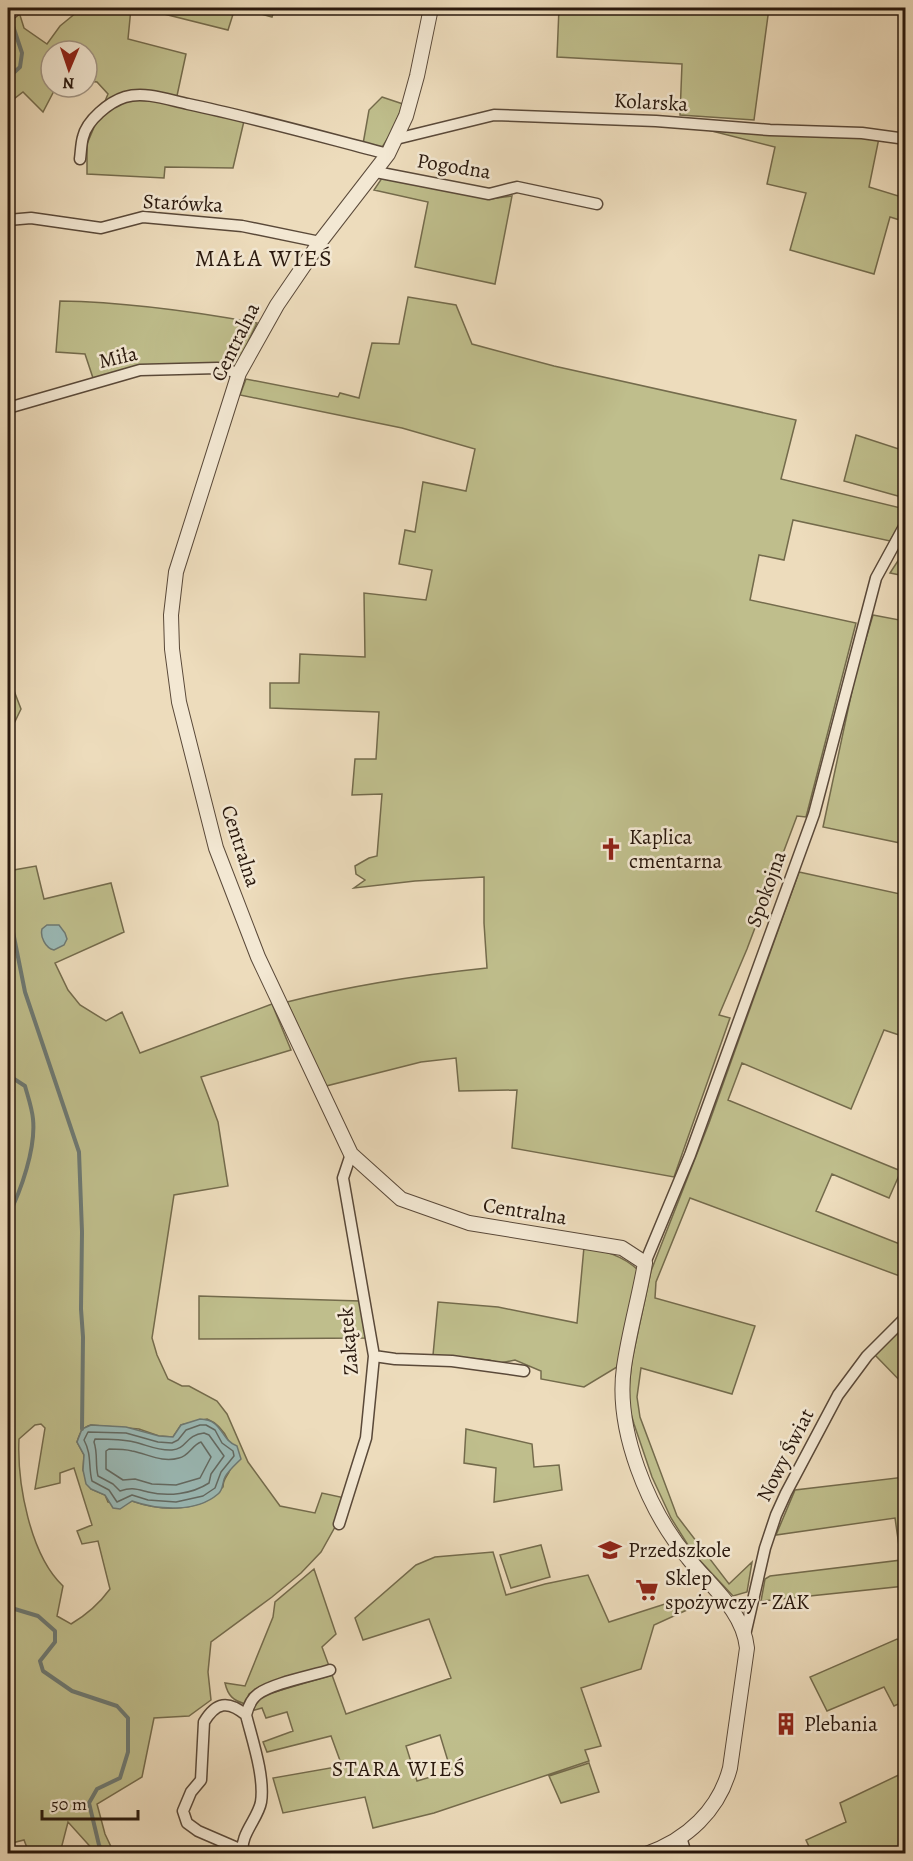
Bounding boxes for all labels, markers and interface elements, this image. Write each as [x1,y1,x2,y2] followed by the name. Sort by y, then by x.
[39,39,99,99] north arrow
[62,72,75,94] text: N
[613,86,689,118] street label: Kolarska
[415,146,493,186] street label: Pogodna
[142,187,224,219] street label: Starówka
[195,242,333,274] district label: MAŁA WIEŚ
[204,298,266,386] street label: Centralna
[96,339,140,375] street label: Miła
[215,801,267,891] street label: Centralna
[629,823,723,875] place label: Kaplica cmentarna
[598,836,624,862] church icon: Kaplica cmentarna
[739,847,793,931] street label: Spokojna
[481,1191,569,1231] street label: Centralna
[331,1305,365,1376] street label: Zakątek
[750,1403,820,1506] street label: Nowy Świat
[628,1536,731,1564] place label: Przedszkole
[597,1537,623,1563] school or university icon: Przedszkole
[665,1564,809,1616] place label: Sklep spożywczy - ZAK
[634,1577,660,1603] supermarket icon: Sklep spożywczy - ZAK
[804,1710,878,1738] place label: Plebania
[773,1711,799,1737] building icon: Plebania
[332,1754,466,1784] district label: STARA WIEŚ
[42,1783,138,1821] scale bar
[51,1792,87,1816] text: 50 m

